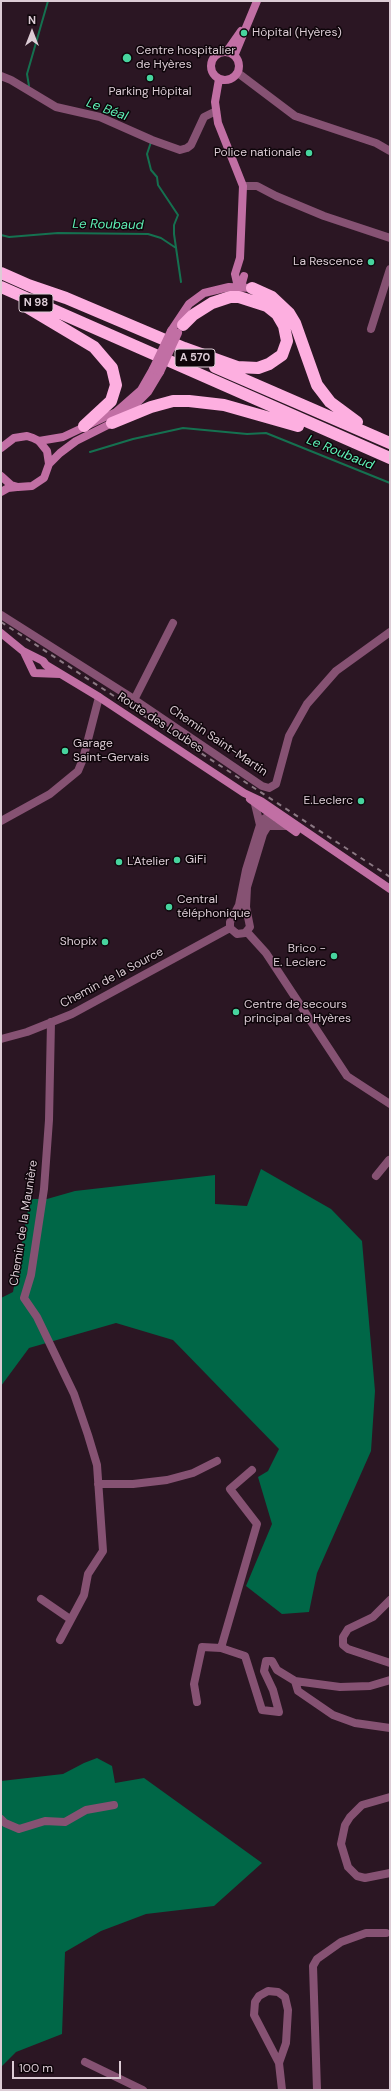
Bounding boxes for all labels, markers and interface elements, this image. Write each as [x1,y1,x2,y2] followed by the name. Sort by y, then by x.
[12,12,52,52] north arrow
[28,13,36,27] text: N
[252,26,342,40] place label: Hôpital (Hyères)
[239,28,249,38] marker: Hôpital (Hyères)
[136,44,236,72] place label: Centre hospitalier de Hyères
[121,52,133,64] marker: Centre hospitalier de Hyères
[145,73,155,83] marker: Parking Hôpital
[109,85,191,99] place label: Parking Hôpital
[84,95,130,125] water label: Le Béal
[214,146,301,160] place label: Police nationale
[304,148,314,158] marker: Police nationale
[72,217,144,233] water label: Le Roubaud
[293,255,363,269] place label: La Rescence
[366,257,376,267] marker: La Rescence
[19,294,53,312] road number: N 98
[175,349,215,367] road number: A 570
[304,432,376,474] water label: Le Roubaud
[114,690,206,756] street label: Route des Loubes
[166,703,270,779] street label: Chemin Saint-Martin
[73,737,149,765] place label: Garage Saint-Gervais
[60,746,70,756] marker: Garage Saint-Gervais
[304,794,353,808] place label: E.Leclerc
[356,796,366,806] marker: E.Leclerc
[185,853,206,867] place label: GiFi
[127,855,169,869] place label: L'Atelier
[172,855,182,865] marker: GiFi
[114,857,124,867] marker: L'Atelier
[177,893,250,921] place label: Central téléphonique
[164,902,174,912] marker: Central téléphonique
[60,935,97,949] place label: Shopix
[100,937,110,947] marker: Shopix
[273,942,326,970] place label: Brico - E. Leclerc
[58,945,166,1011] street label: Chemin de la Source
[329,951,339,961] marker: Brico - E. Leclerc
[244,998,351,1026] place label: Centre de secours principal de Hyères
[231,1007,241,1017] marker: Centre de secours principal de Hyères
[7,1159,41,1287] street label: Chemin de la Maunière
[14,2053,123,2079] scale bar
[19,2060,53,2076] text: 100 m

